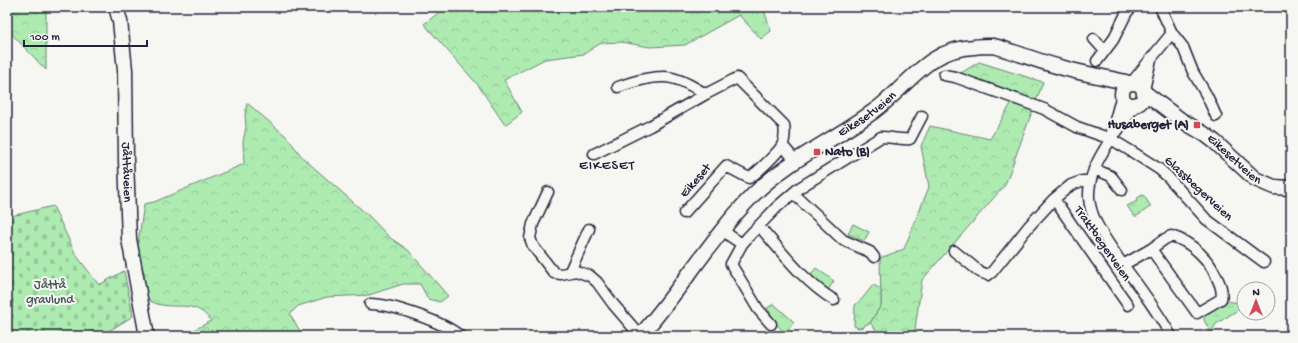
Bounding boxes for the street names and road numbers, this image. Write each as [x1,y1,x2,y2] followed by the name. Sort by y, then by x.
[835,88,900,140] street label: Eikesetveien
[1204,131,1264,188] street label: Eikesetveien
[118,142,135,203] street label: Jåttåveien
[1161,153,1236,225] street label: Glassbegerveien
[677,160,716,201] street label: Eikeset
[1070,203,1134,285] street label: Traktbegerveien

